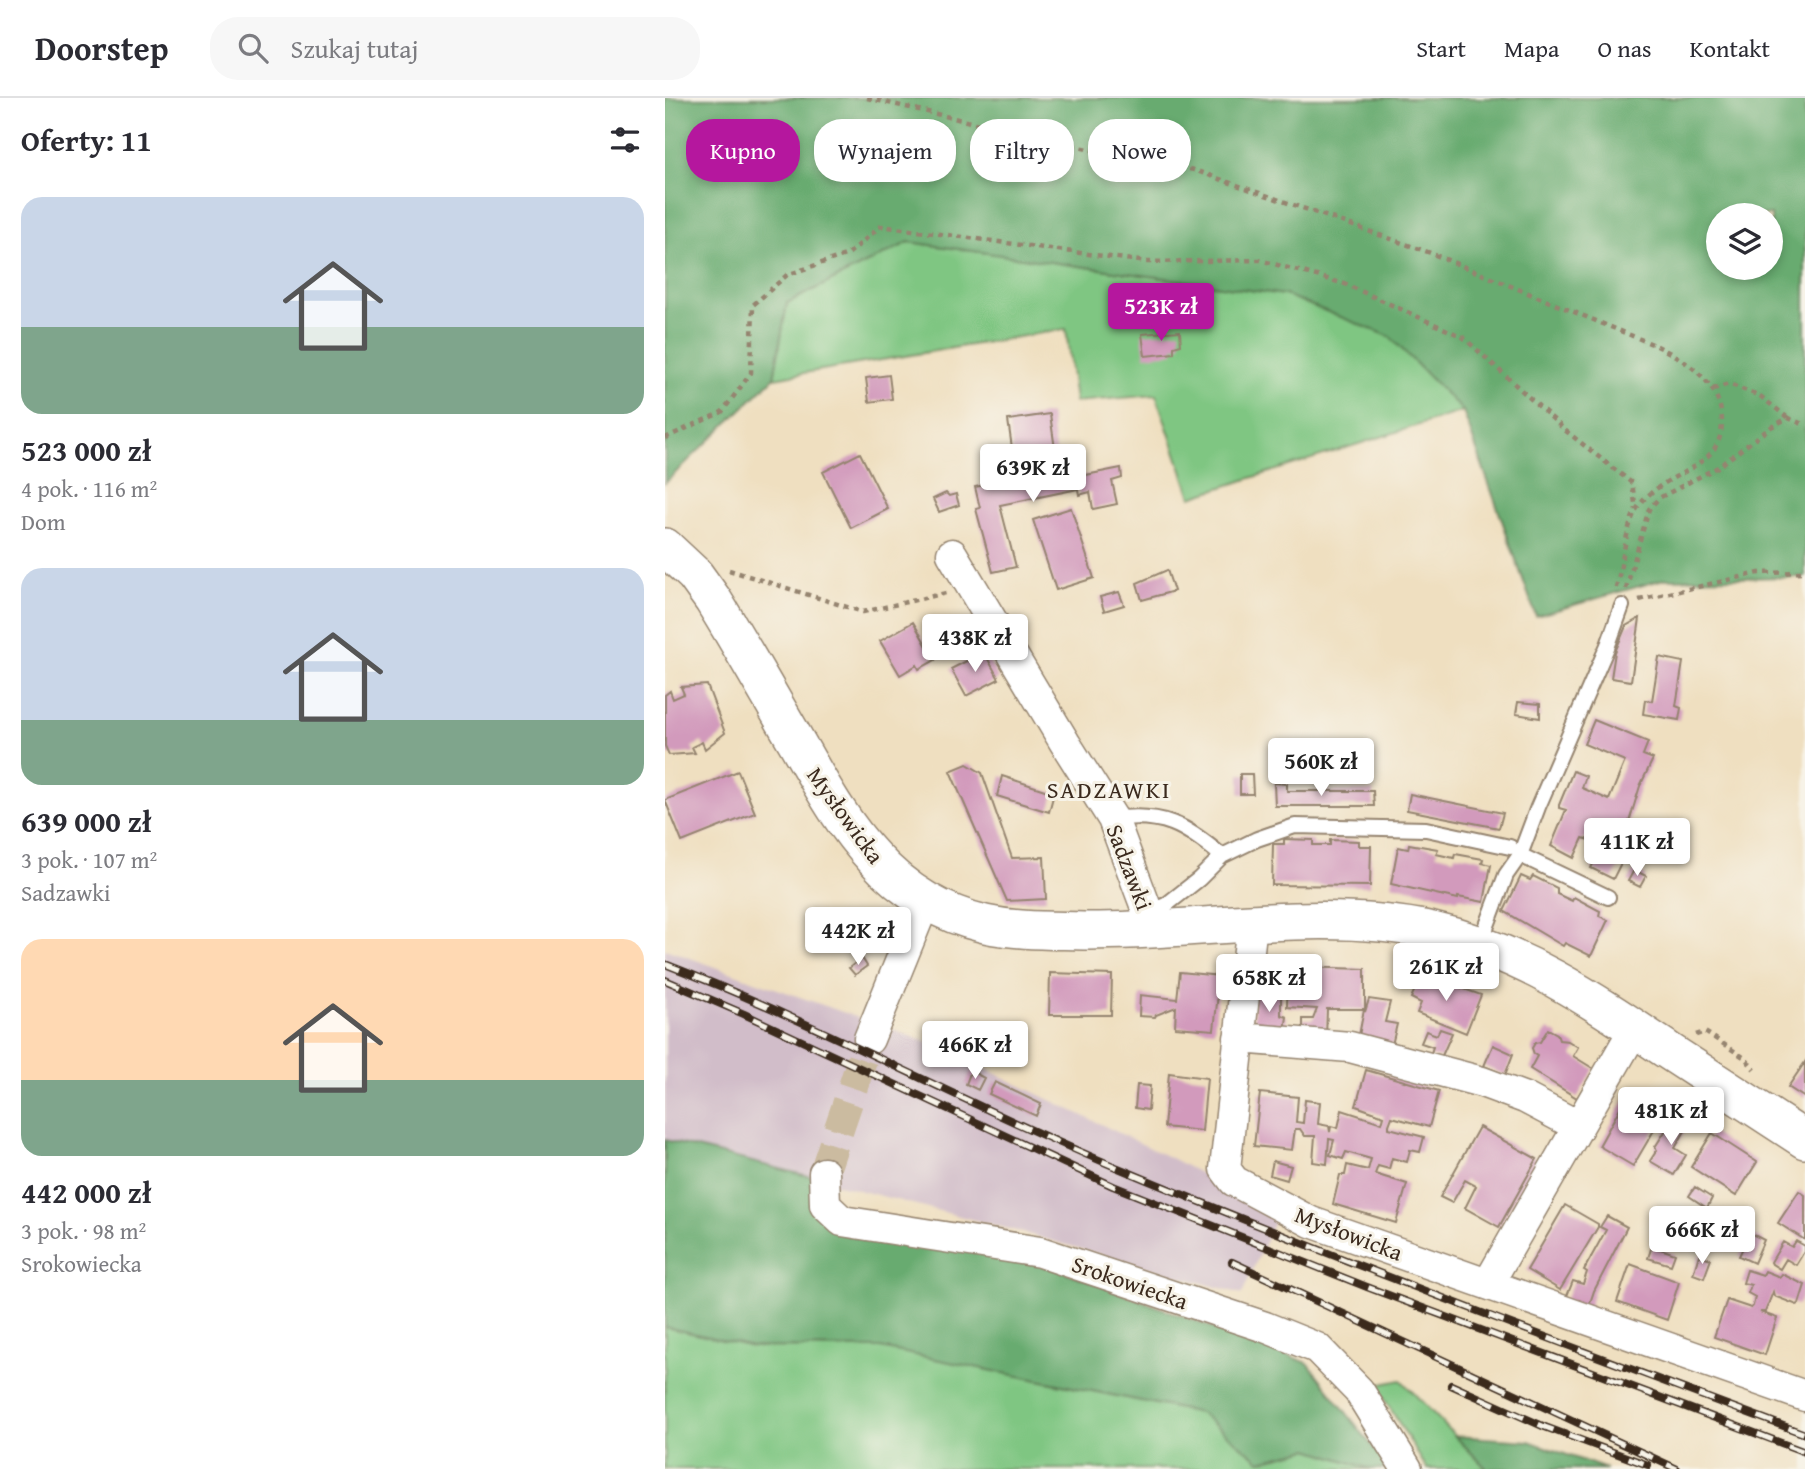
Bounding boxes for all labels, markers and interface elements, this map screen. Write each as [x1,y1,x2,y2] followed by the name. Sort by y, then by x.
[210,17,700,80] search box
[35,24,168,72] text: Doorstep
[234,29,272,67] icon: search
[290,29,418,68] text: Szukaj tutaj
[1416,31,1466,66] text: Start
[1504,31,1559,66] text: Mapa
[1597,31,1652,66] text: O nas
[1690,31,1770,66] text: Kontakt
[21,118,152,162] text: Oferty: 11
[686,119,800,182] chip: Kupno
[814,119,956,182] chip: Wynajem
[970,119,1074,182] chip: Filtry
[1088,119,1191,182] chip: Nowe
[606,121,644,159] icon: filters
[1706,203,1783,280] map controls
[1706,203,1783,280] button: layers
[270,243,396,369] icon: home
[1096,284,1226,343] pin: 523K zł
[1124,289,1198,322] text: 523K zł
[21,428,152,472] text: 523 000 zł
[968,444,1098,504] pin: 639K zł
[996,450,1070,483] text: 639K zł
[21,472,157,505] text: 4 pok. · 116 m²
[21,505,66,538] text: Dom
[270,614,396,740] icon: home
[910,614,1040,674] pin: 438K zł
[938,620,1012,653] text: 438K zł
[1256,738,1386,798] pin: 560K zł
[1284,744,1358,777] text: 560K zł
[800,760,893,870] street label: Mysłowicka
[1047,772,1171,807] district label: SADZAWKI
[21,799,152,843] text: 639 000 zł
[1572,818,1702,878] pin: 411K zł
[1099,819,1161,915] street label: Sadzawki
[1600,824,1674,857] text: 411K zł
[21,843,157,876] text: 3 pok. · 107 m²
[21,876,110,909] text: Sadzawki
[793,908,923,967] pin: 442K zł
[821,913,895,946] text: 442K zł
[1381,944,1511,1003] pin: 261K zł
[1409,949,1483,982] text: 261K zł
[1204,954,1334,1014] pin: 658K zł
[1232,960,1306,993] text: 658K zł
[270,985,396,1111] icon: home
[910,1021,1040,1081] pin: 466K zł
[938,1027,1012,1060] text: 466K zł
[1606,1088,1736,1147] pin: 481K zł
[1634,1093,1708,1126] text: 481K zł
[21,1170,152,1214] text: 442 000 zł
[1290,1197,1408,1269] street label: Mysłowicka
[1637,1206,1767,1266] pin: 666K zł
[1665,1212,1739,1245] text: 666K zł
[21,1214,146,1247] text: 3 pok. · 98 m²
[21,1247,142,1280] text: Srokowiecka
[1068,1247,1193,1317] street label: Srokowiecka

